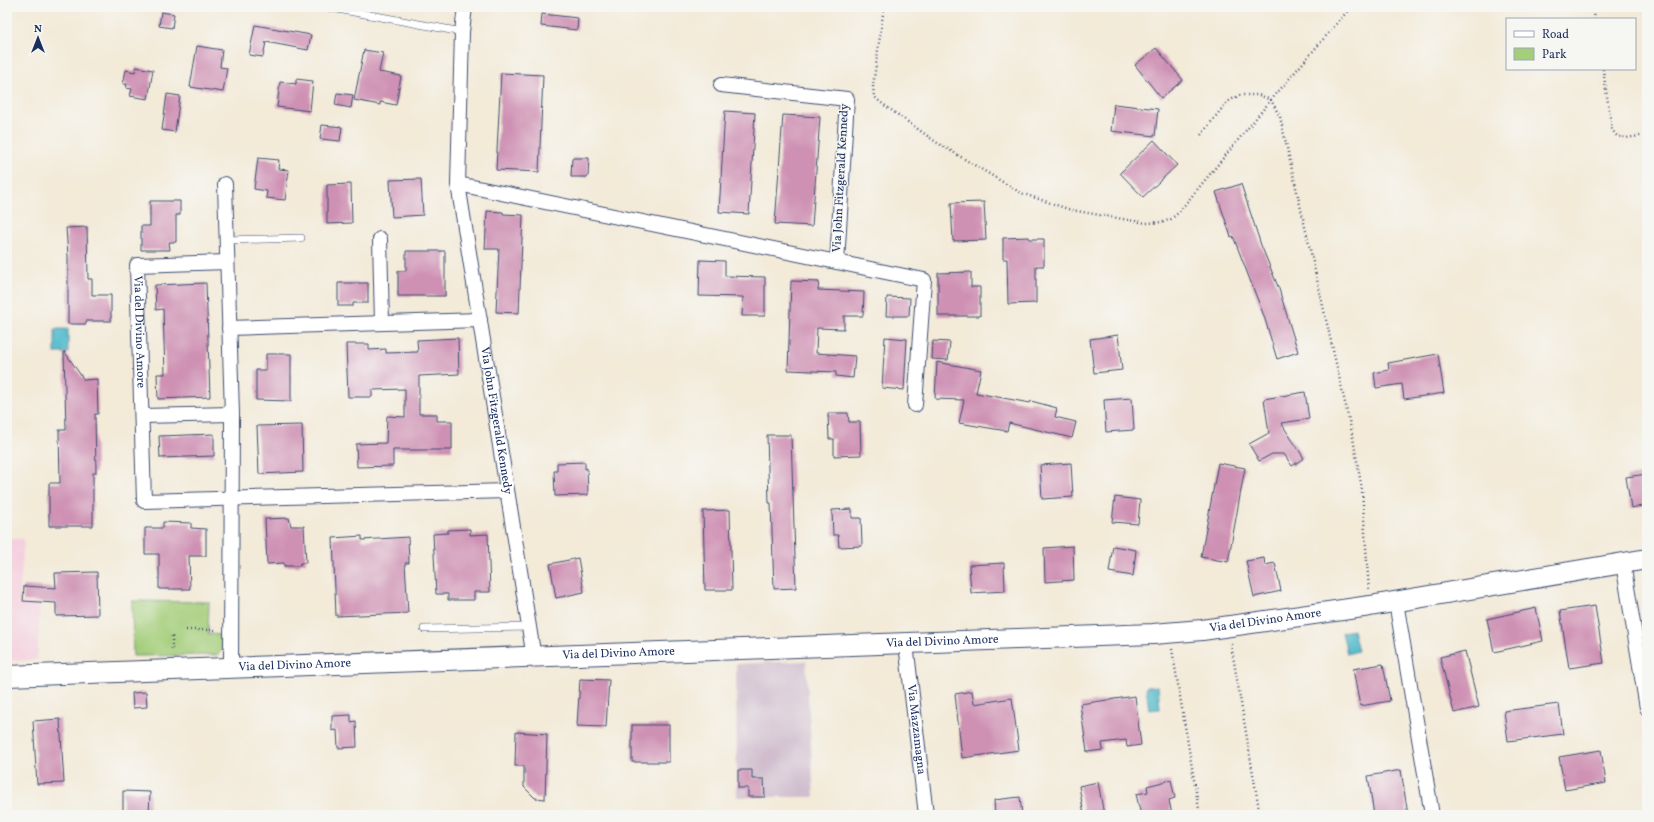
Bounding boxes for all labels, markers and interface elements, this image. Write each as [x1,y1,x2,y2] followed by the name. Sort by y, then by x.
[18,18,58,58] north arrow
[1506,18,1636,70] legend
[34,22,42,37] text: N
[1542,27,1569,43] text: Road
[1542,47,1567,63] text: Park
[829,103,853,253] street label: Via John Fitzgerald Kennedy
[129,275,149,389] street label: Via del Divino Amore
[476,346,516,496] street label: Via John Fitzgerald Kennedy
[1209,605,1323,637] street label: Via del Divino Amore
[886,632,999,652] street label: Via del Divino Amore
[562,644,675,664] street label: Via del Divino Amore
[238,655,352,676] street label: Via del Divino Amore
[903,683,929,775] street label: Via Mazzamagna

